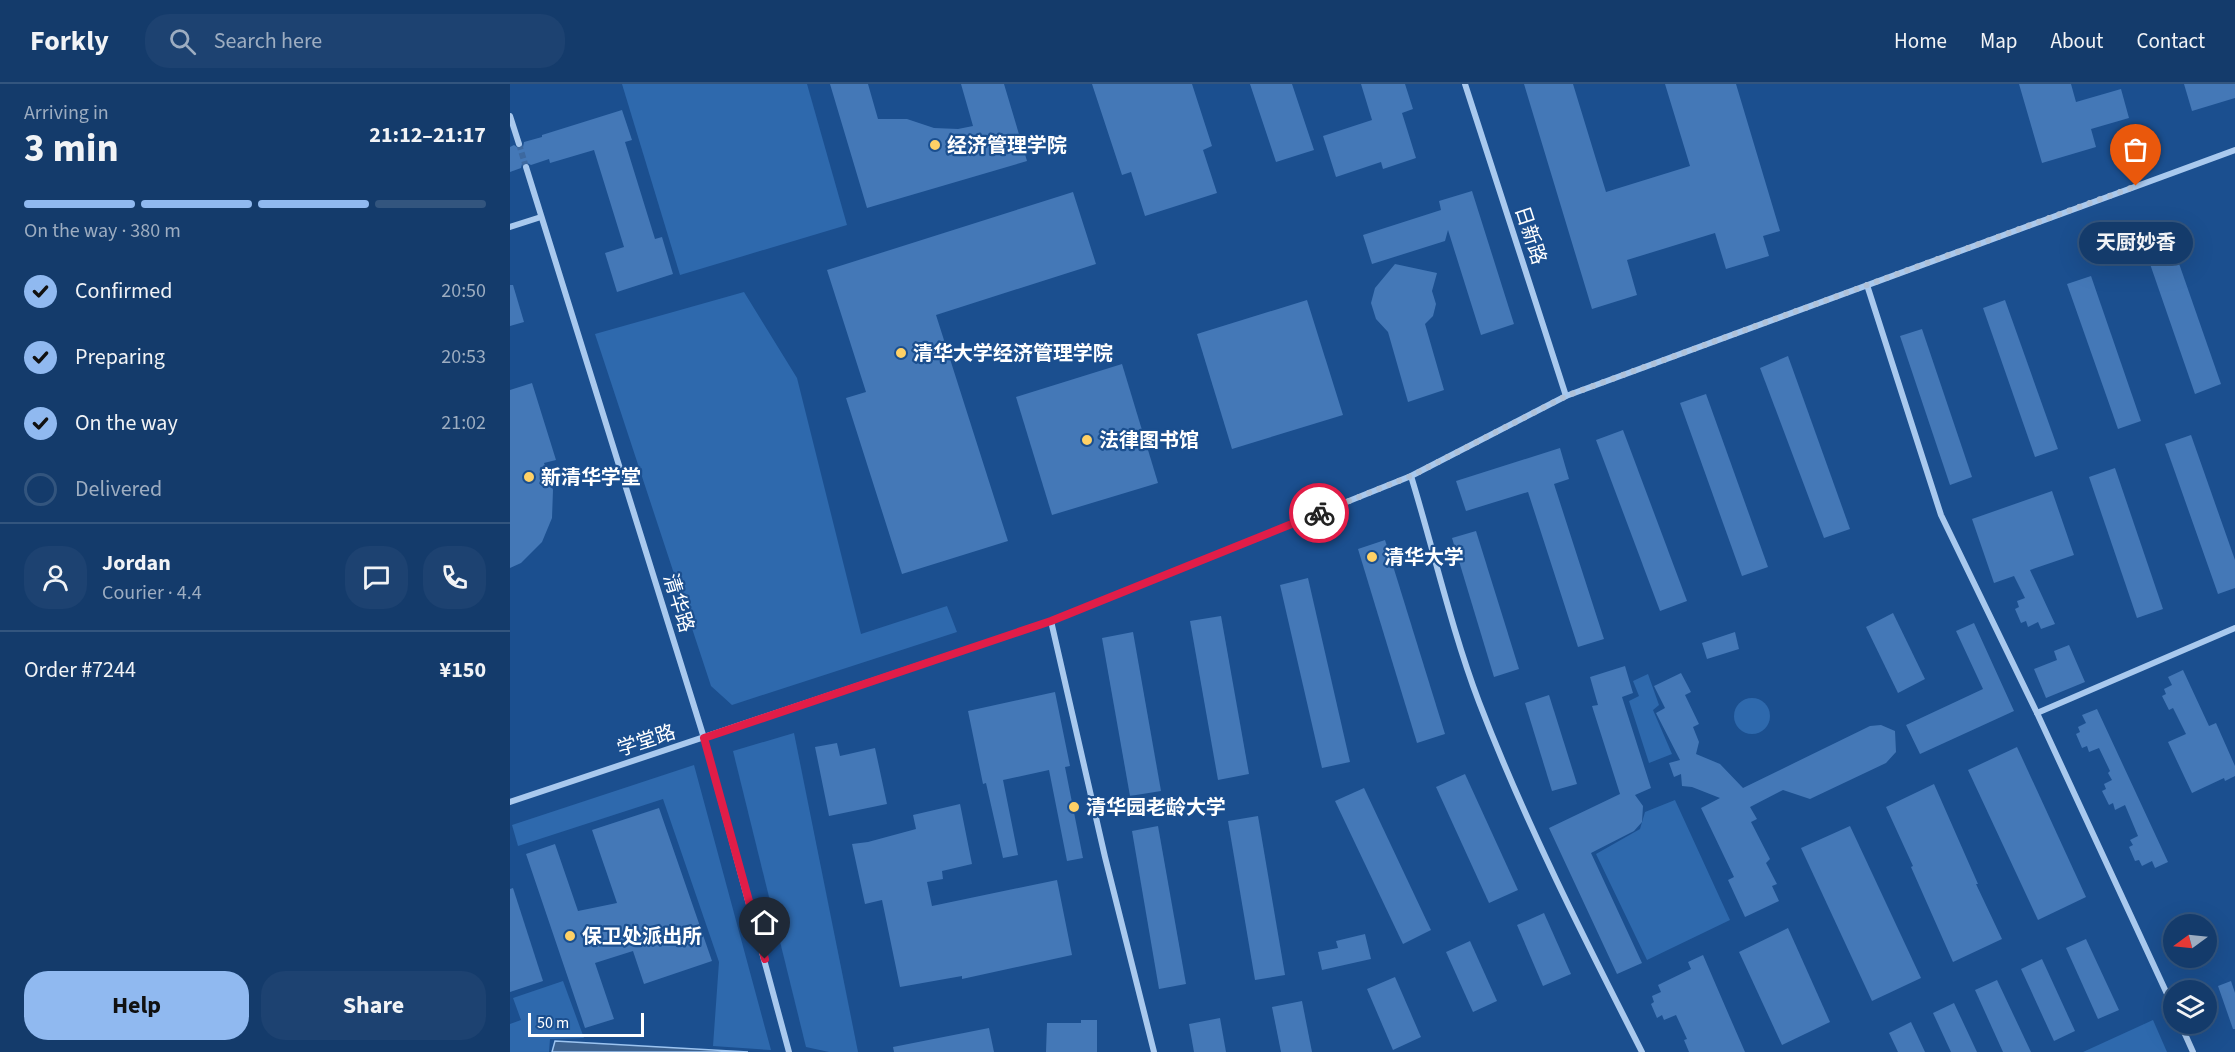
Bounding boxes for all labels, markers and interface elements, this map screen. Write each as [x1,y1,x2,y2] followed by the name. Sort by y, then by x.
[145,14,565,68] search box
[30,21,109,61] text: Forkly
[166,25,199,58] icon: search
[214,25,322,57] text: Search here
[1894,26,1947,56] text: Home
[1980,26,2018,56] text: Map
[2051,26,2103,56] text: About
[2136,26,2205,56] text: Contact
[24,99,109,127] text: Arriving in
[369,119,486,151] text: 21:12–21:17
[24,121,119,177] text: 3 min
[2110,124,2161,186] pin
[947,132,1067,160] place label: 经济管理学院
[2119,133,2152,166] icon: bag
[928,138,942,152] marker: 经济管理学院
[1507,202,1553,268] street label: 日新路
[24,217,181,245] text: On the way · 380 m
[2079,222,2193,264] callout: 天厨妙香
[2096,229,2176,257] text: 天厨妙香
[24,275,57,308] icon: check
[75,275,172,307] text: Confirmed
[441,277,486,305] text: 20:50
[913,340,1113,368] place label: 清华大学经济管理学院
[24,341,57,374] icon: check
[75,341,165,373] text: Preparing
[441,343,486,371] text: 20:53
[894,346,908,360] marker: 清华大学经济管理学院
[24,407,57,440] icon: check
[75,407,178,439] text: On the way
[441,409,486,437] text: 21:02
[1099,427,1199,455] place label: 法律图书馆
[1080,433,1094,447] marker: 法律图书馆
[541,464,641,492] place label: 新清华学堂
[522,470,536,484] marker: 新清华学堂
[75,473,162,505] text: Delivered
[1289,483,1349,543] courier
[1303,497,1336,530] icon: bike
[1384,544,1464,572] place label: 清华大学
[24,546,87,609] button: person
[345,546,408,609] button: chat
[423,546,486,609] button: phone
[102,547,171,579] text: Jordan
[1365,550,1379,564] marker: 清华大学
[656,571,700,636] street label: 清华路
[102,579,202,607] text: Courier · 4.4
[24,654,136,686] text: Order #7244
[440,654,486,686] text: ¥150
[613,718,679,764] street label: 学堂路
[1086,794,1226,822] place label: 清华园老龄大学
[1067,800,1081,814] marker: 清华园老龄大学
[739,897,790,959] pin
[748,906,781,939] icon: home
[2163,914,2217,968] north arrow
[2163,914,2217,1034] map controls
[582,923,702,951] place label: 保卫处派出所
[563,929,577,943] marker: 保卫处派出所
[24,971,249,1040] button: Help
[261,971,486,1040] button: Share
[2163,980,2217,1034] button: layers
[528,1010,644,1038] scale bar
[537,1012,569,1034] text: 50 m

